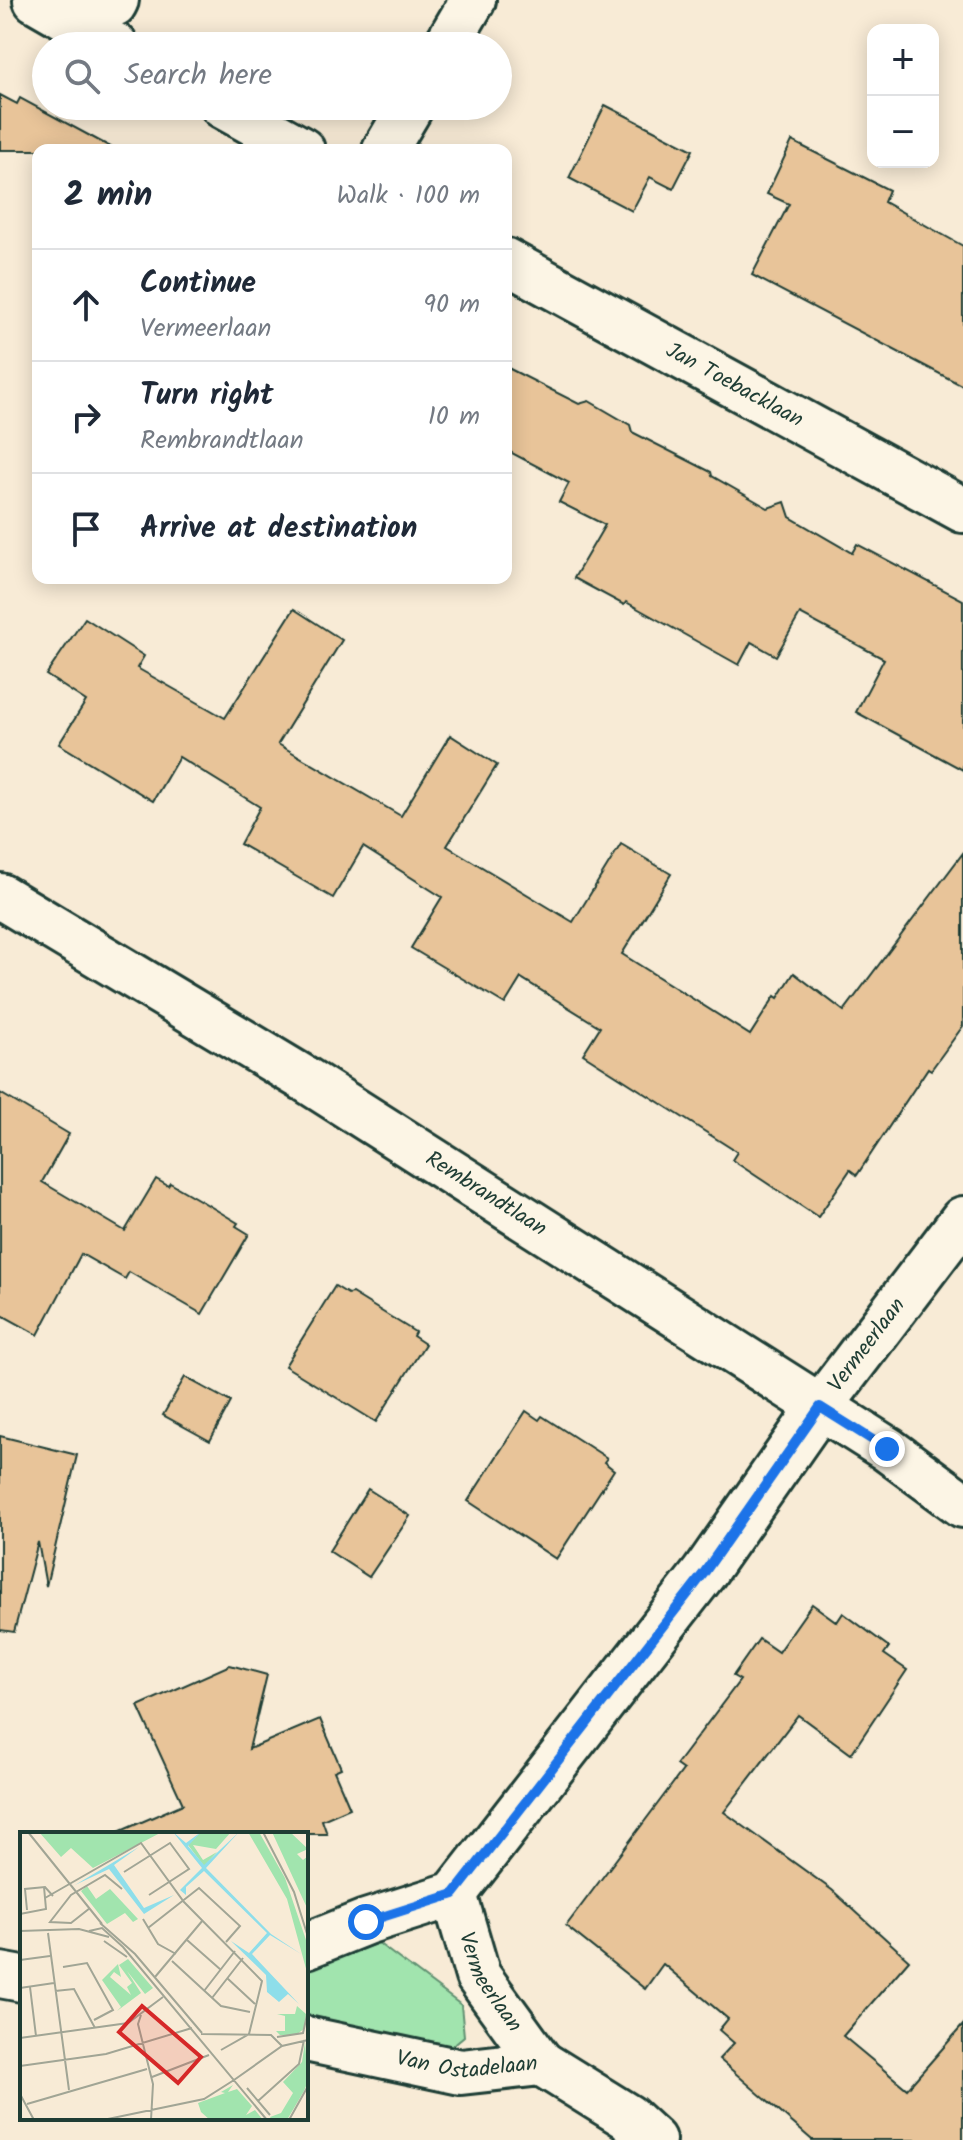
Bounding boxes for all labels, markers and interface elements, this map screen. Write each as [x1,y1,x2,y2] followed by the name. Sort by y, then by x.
[867,24,939,168] map controls
[867,24,939,96] button: +
[32,32,512,120] search box
[124,52,272,100] text: Search here
[60,54,104,98] icon: search
[867,96,939,168] button: −
[64,169,152,223] text: 2 min
[337,175,480,217] text: Walk · 100 m
[140,260,256,308] text: Continue
[64,283,108,327] icon: ahead
[423,284,480,326] text: 90 m
[140,308,271,350] text: Vermeerlaan
[659,334,810,437] street label: Jan Toebacklaan
[140,372,273,420] text: Turn right
[64,395,108,439] icon: right
[428,396,480,438] text: 10 m
[140,420,304,462] text: Rembrandtlaan
[140,505,417,553] text: Arrive at destination
[64,507,108,551] icon: arrive
[418,1142,554,1246] street label: Rembrandtlaan
[819,1290,915,1400] street label: Vermeerlaan
[869,1431,905,1467] route end
[20,1832,308,2120] inset map
[348,1904,384,1940] route start
[449,1928,531,2040] street label: Vermeerlaan
[393,2041,539,2089] street label: Van Ostadelaan

